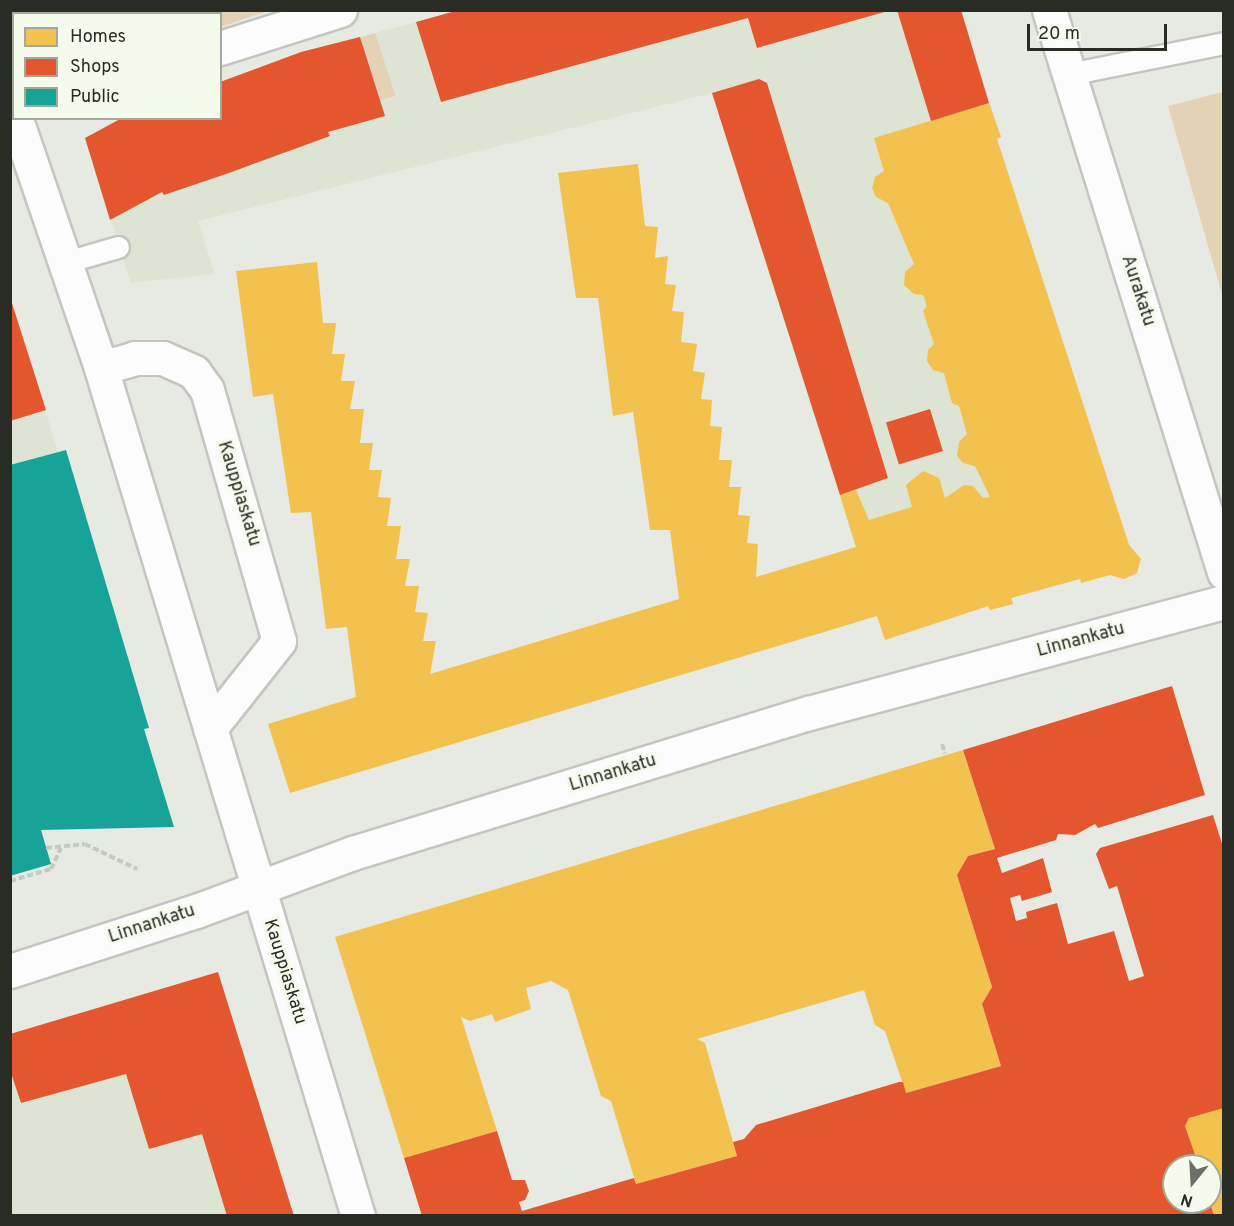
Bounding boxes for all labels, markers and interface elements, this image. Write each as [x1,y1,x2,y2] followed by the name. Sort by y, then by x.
[12,12,222,120] legend
[1030,12,1170,50] scale bar
[1038,23,1080,46] text: 20 m
[70,26,126,49] text: Homes
[70,56,120,79] text: Shops
[70,86,120,109] text: Public
[1115,253,1159,329] street label: Aurakatu
[212,439,264,549] street label: Kauppiaskatu
[1035,619,1127,663] street label: Linnankatu
[567,751,659,797] street label: Linnankatu
[106,901,198,949] street label: Linnankatu
[258,917,310,1027] street label: Kauppiaskatu
[1162,1154,1222,1214] north arrow
[1178,1188,1196,1211] text: N

